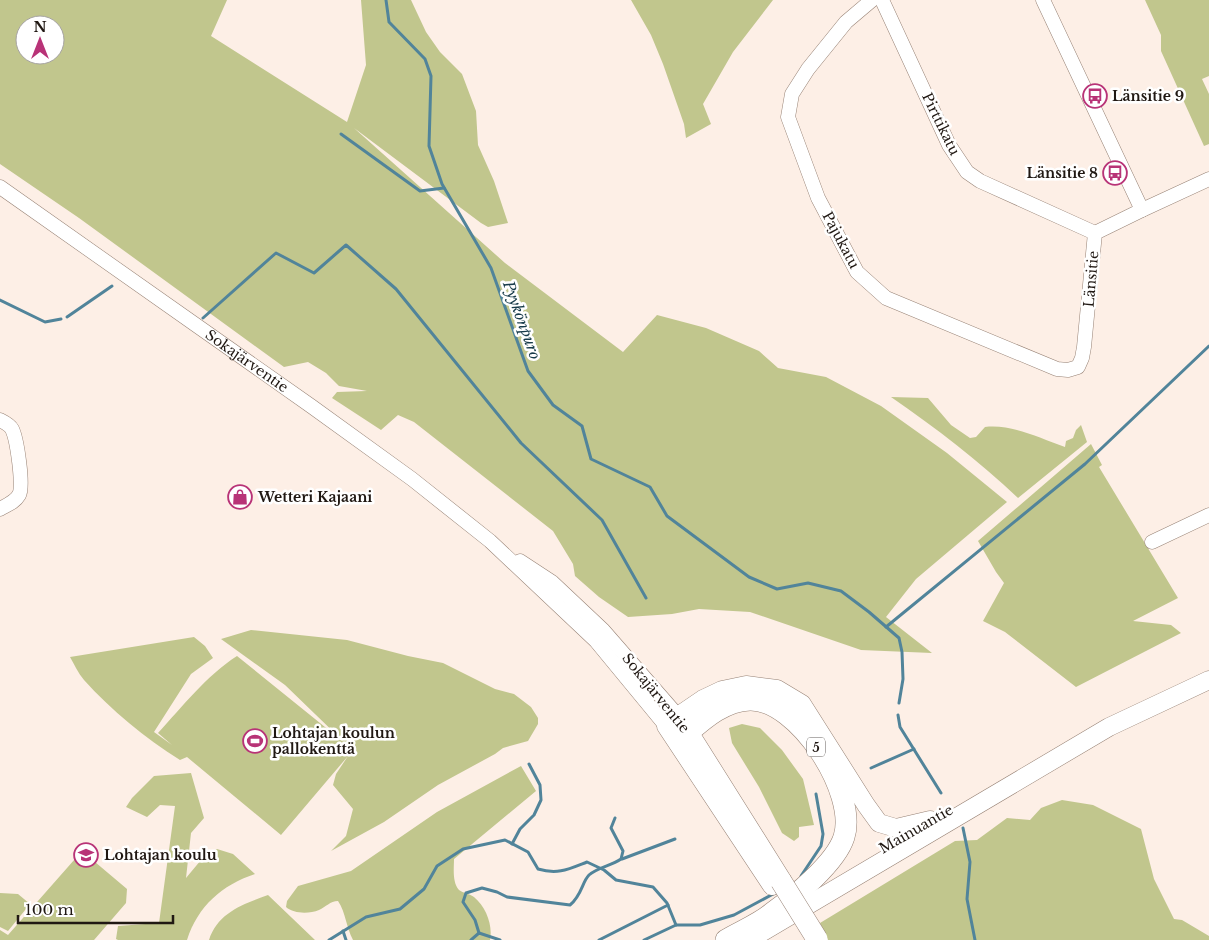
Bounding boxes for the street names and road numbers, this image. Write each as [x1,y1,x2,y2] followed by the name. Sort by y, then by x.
[918,90,964,159] street label: Pirttikatu
[819,208,864,272] street label: Pajukatu
[1080,250,1102,308] street label: Länsitie
[202,326,292,396] street label: Sokajärventie
[618,650,694,736] street label: Sokajärventie
[807,738,825,756] road number: 5
[876,801,956,857] street label: Mainuantie

